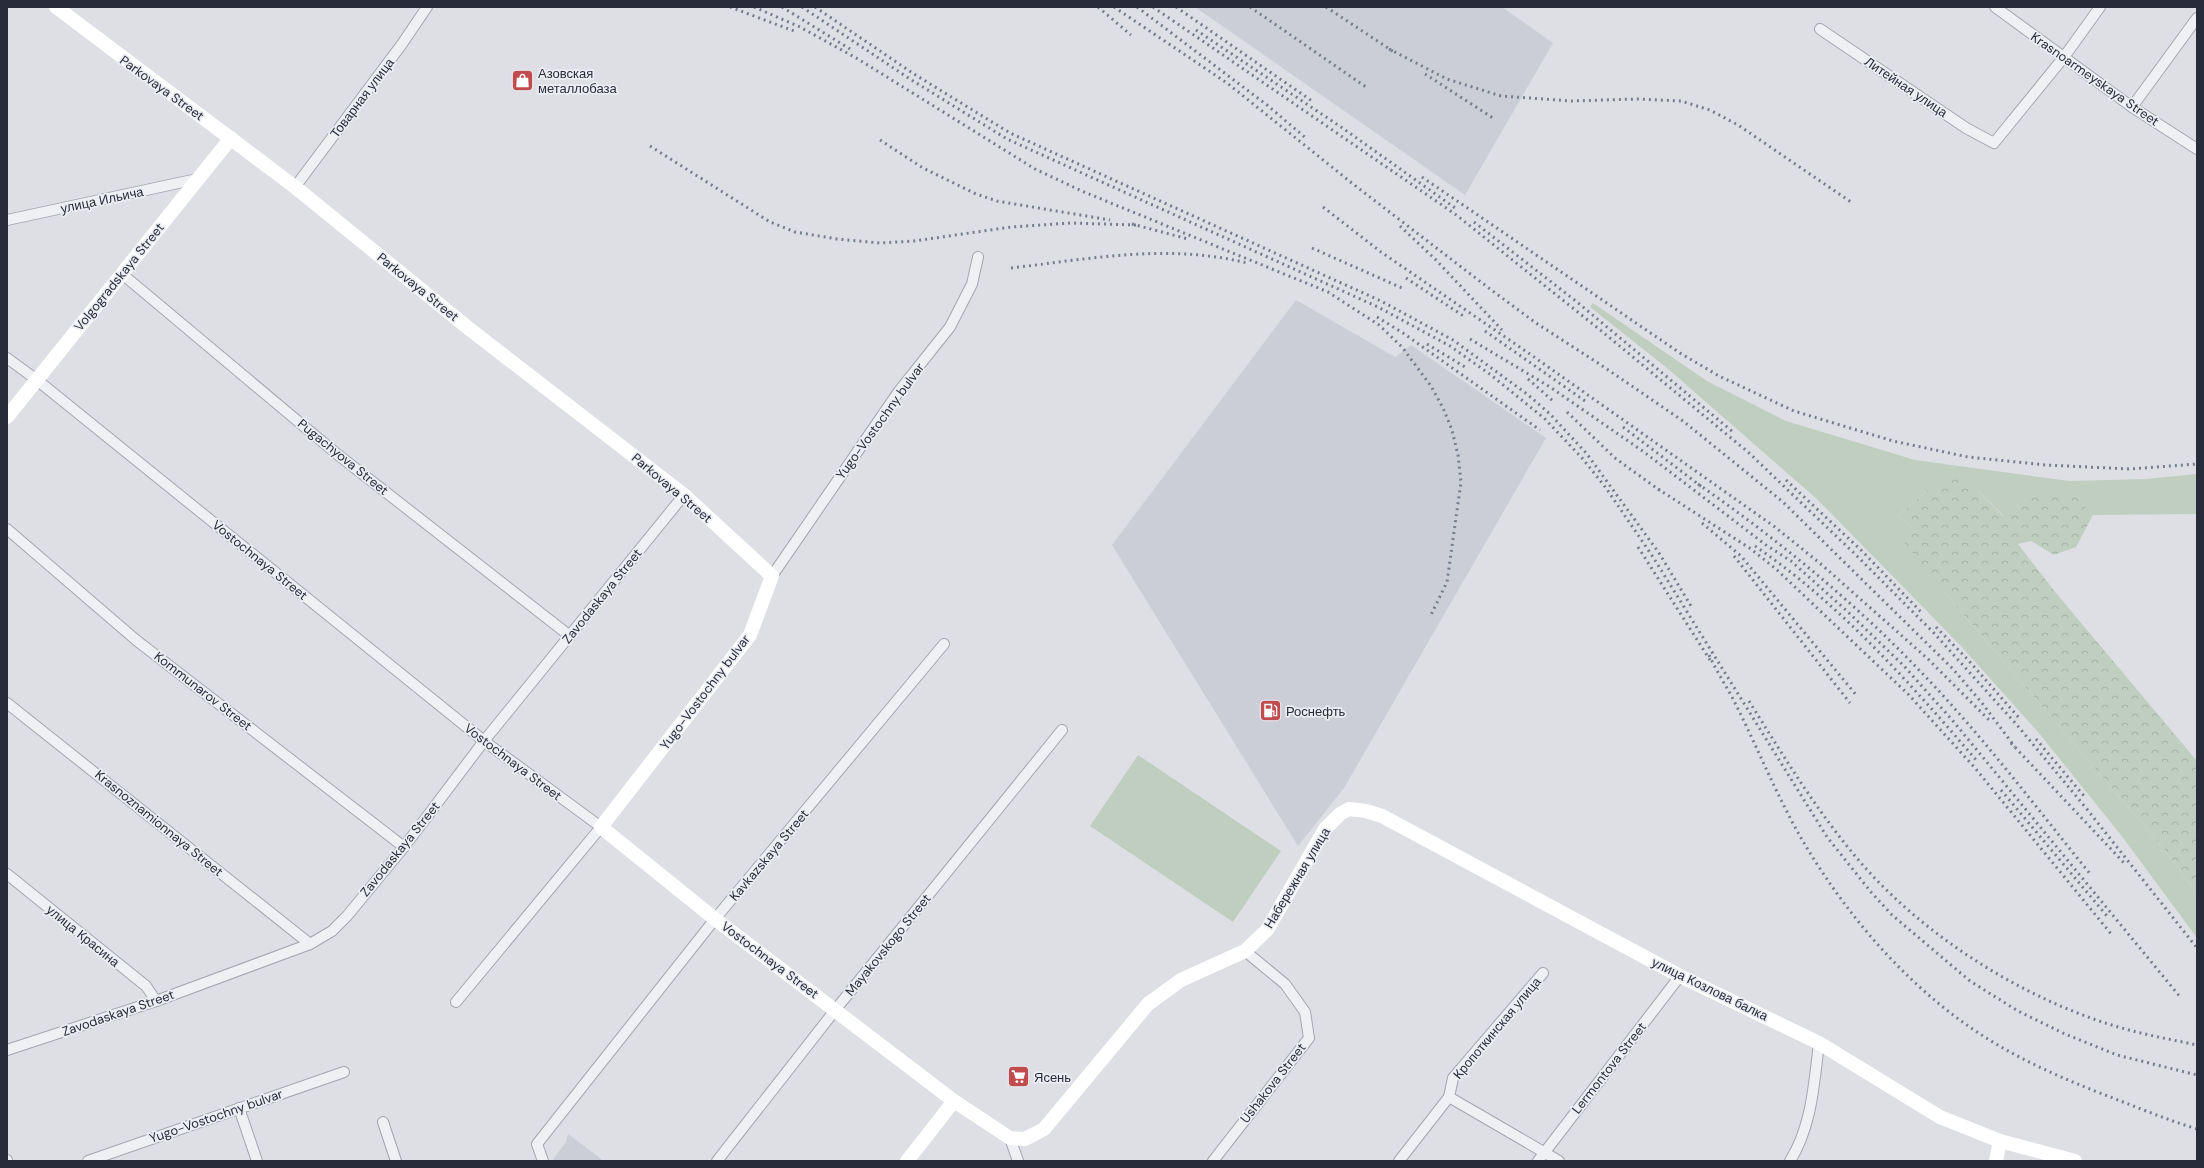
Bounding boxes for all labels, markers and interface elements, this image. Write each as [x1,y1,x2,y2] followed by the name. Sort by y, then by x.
[2028,28,2162,130] street label: Krasnoarmeyskaya Street
[116,52,208,124] street label: Parkovaya Street
[1861,53,1951,122] street label: Литейная улица
[326,54,398,141] street label: Товарная улица
[538,65,618,97] place label: Азовская металлобаза
[509,67,535,93] shop icon: Азовская металлобаза
[59,183,146,217] street label: улица Ильича
[70,219,168,335] street label: Volgogradskaya Street
[374,249,462,325] street label: Parkovaya Street
[832,359,928,483] street label: Yugo-Vostochny bulvar
[294,415,392,499] street label: Pugachyova Street
[628,449,716,527] street label: Parkovaya Street
[209,516,311,604] street label: Vostochnaya Street
[558,545,646,647] street label: Zavodaskaya Street
[656,631,754,753] street label: Yugo-Vostochny bulvar
[151,648,255,734] street label: Kommunarov Street
[1257,698,1283,724] fuel station icon: Роснефть
[1286,703,1346,720] place label: Роснефть
[461,720,565,804] street label: Vostochnaya Street
[91,766,227,880] street label: Krasnoznamionnaya Street
[356,798,444,900] street label: Zavodaskaya Street
[726,806,812,904] street label: Kavkazskaya Street
[1260,824,1334,932] street label: Набережная улица
[842,890,934,1000] street label: Mayakovskogo Street
[43,901,124,971] street label: улица Красина
[718,918,822,1002] street label: Vostochnaya Street
[1649,953,1772,1025] street label: улица Козлова балка
[1449,973,1545,1083] street label: Кропоткинская улица
[60,986,176,1040] street label: Zavodaskaya Street
[1568,1019,1650,1117] street label: Lermontova Street
[1236,1040,1310,1126] street label: Ushakova Street
[1005,1064,1031,1090] supermarket icon: Ясень
[1034,1069,1071,1086] place label: Ясень
[147,1085,285,1147] street label: Yugo-Vostochny bulvar

